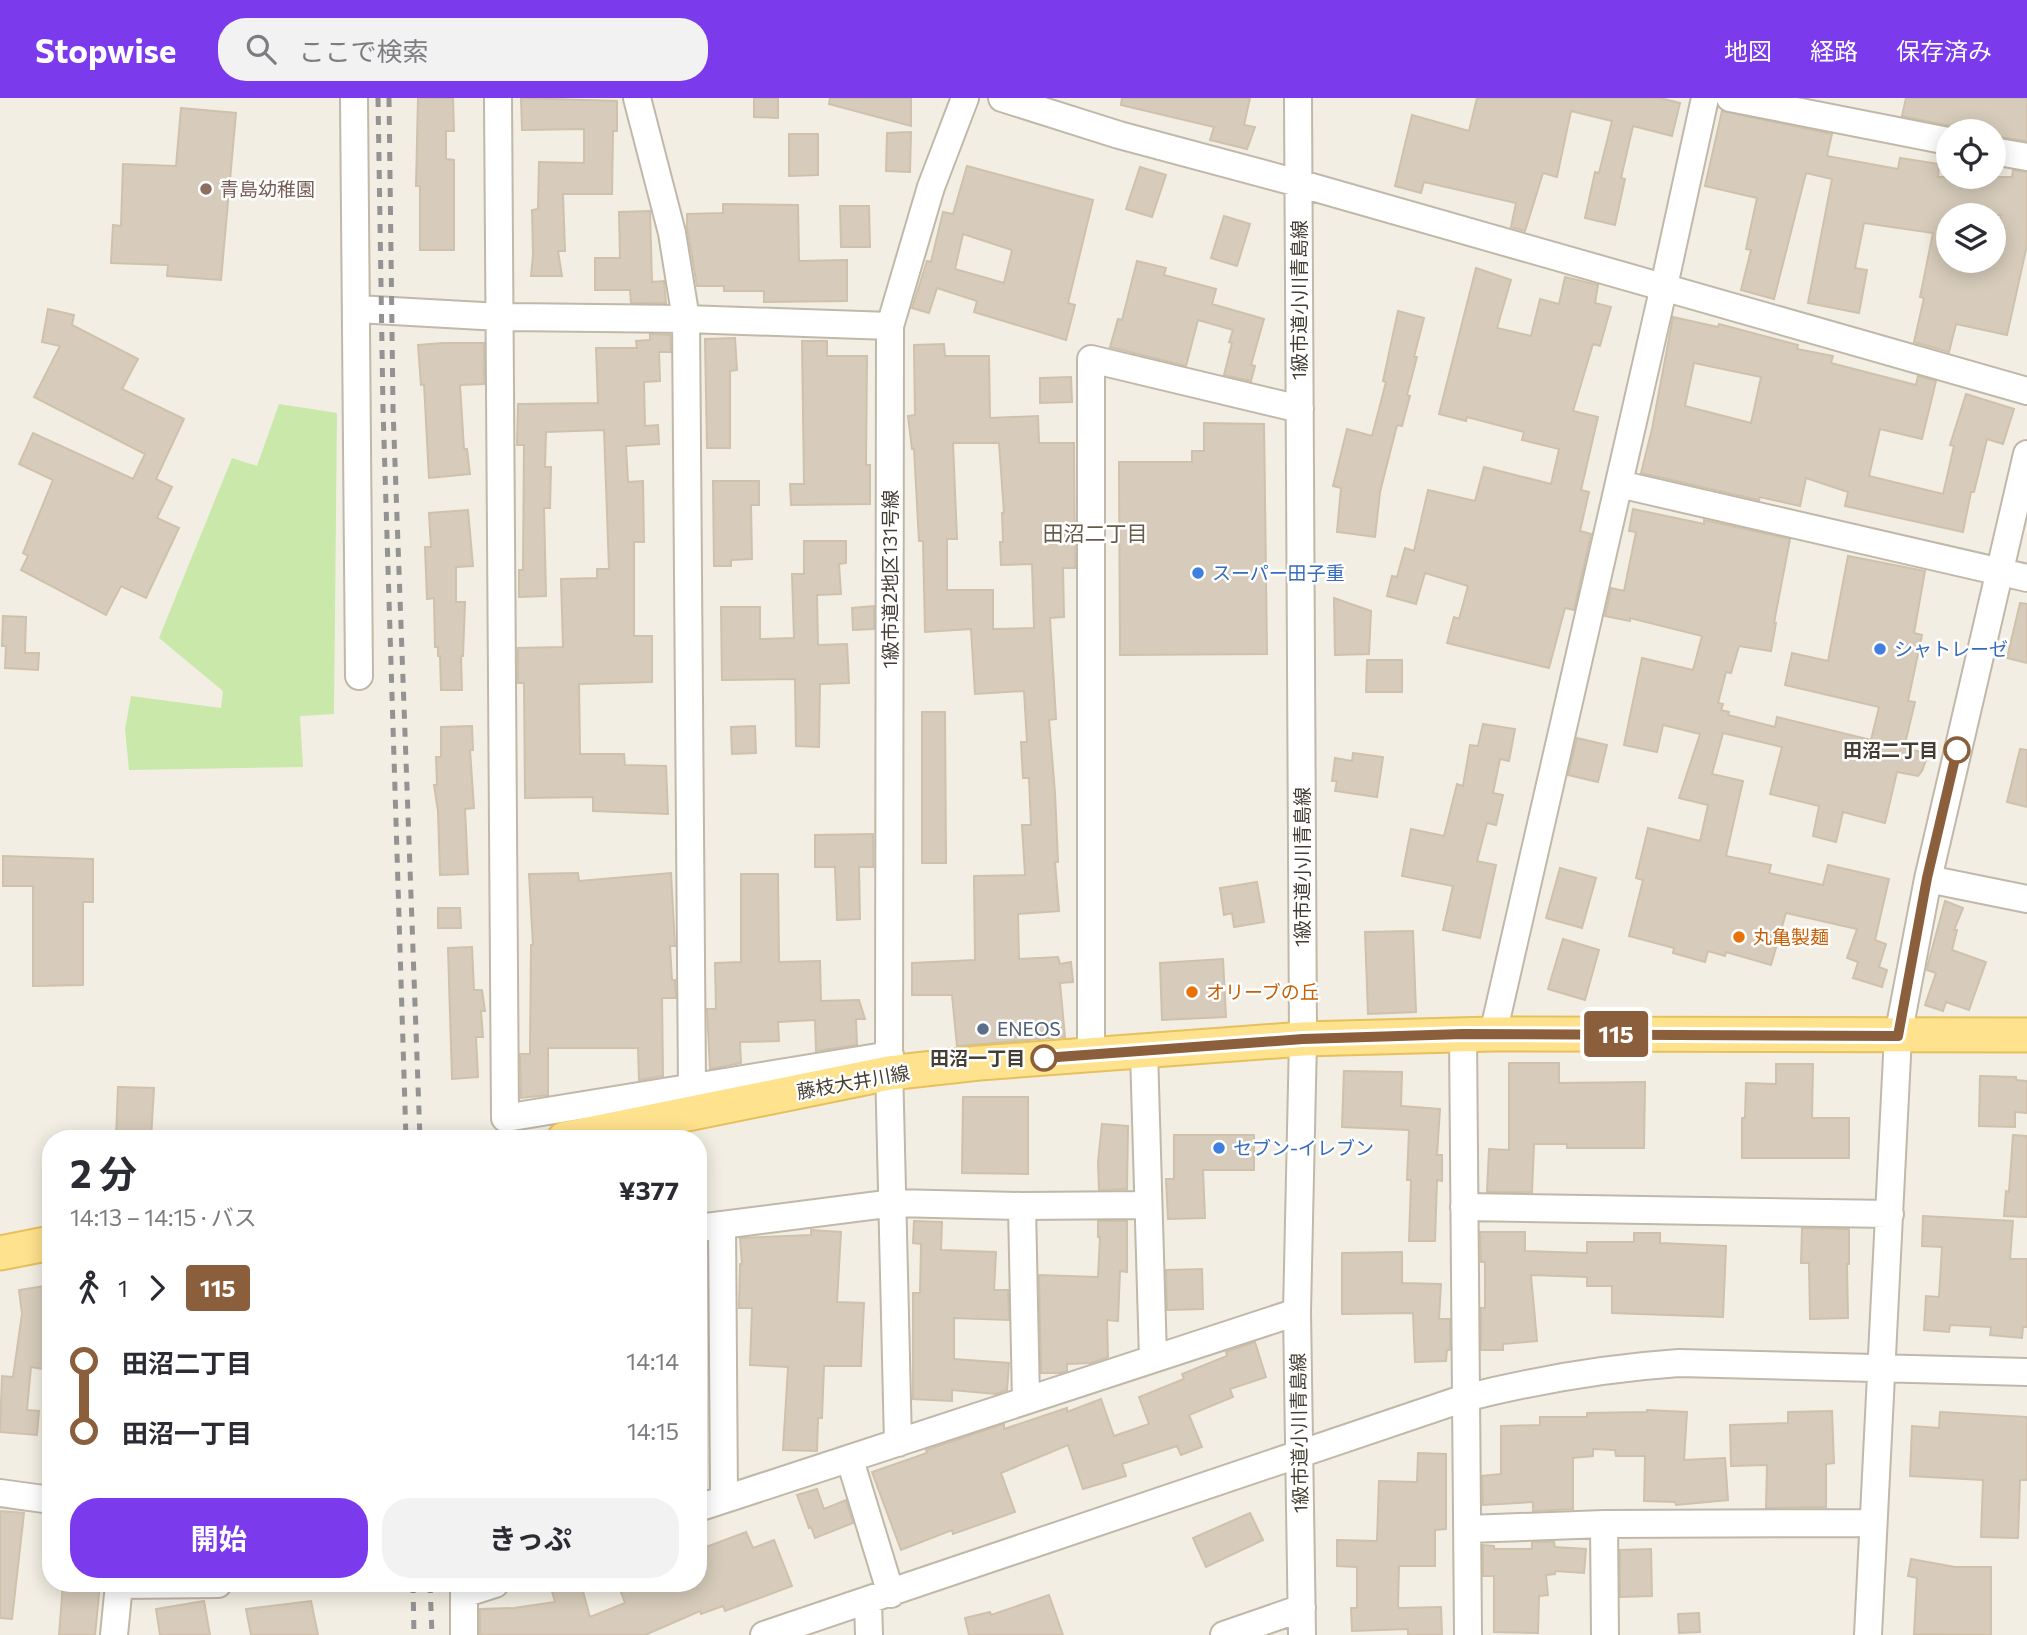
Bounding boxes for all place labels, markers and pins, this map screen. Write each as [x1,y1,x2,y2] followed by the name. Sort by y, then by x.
[220,177,315,200] place label: 青島幼稚園
[198,181,214,197] marker: 青島幼稚園
[1212,561,1345,584] place label: スーパー田子重
[1190,565,1206,581] marker: スーパー田子重
[1894,637,2008,660] place label: シャトレーゼ
[1872,641,1888,657] marker: シャトレーゼ
[1944,737,1970,763] marker: 田沼二丁目
[1843,738,1938,761] place label: 田沼二丁目
[1753,925,1829,948] place label: 丸亀製麺
[1731,929,1747,945] marker: 丸亀製麺
[1206,980,1319,1003] place label: オリーブの丘
[1184,984,1200,1000] marker: オリーブの丘
[997,1017,1061,1040] place label: ENEOS
[975,1021,991,1037] marker: ENEOS
[1031,1045,1057,1071] marker: 田沼一丁目
[930,1046,1025,1069] place label: 田沼一丁目
[1233,1136,1374,1159] place label: セブン-イレブン
[1211,1140,1227,1156] marker: セブン-イレブン

